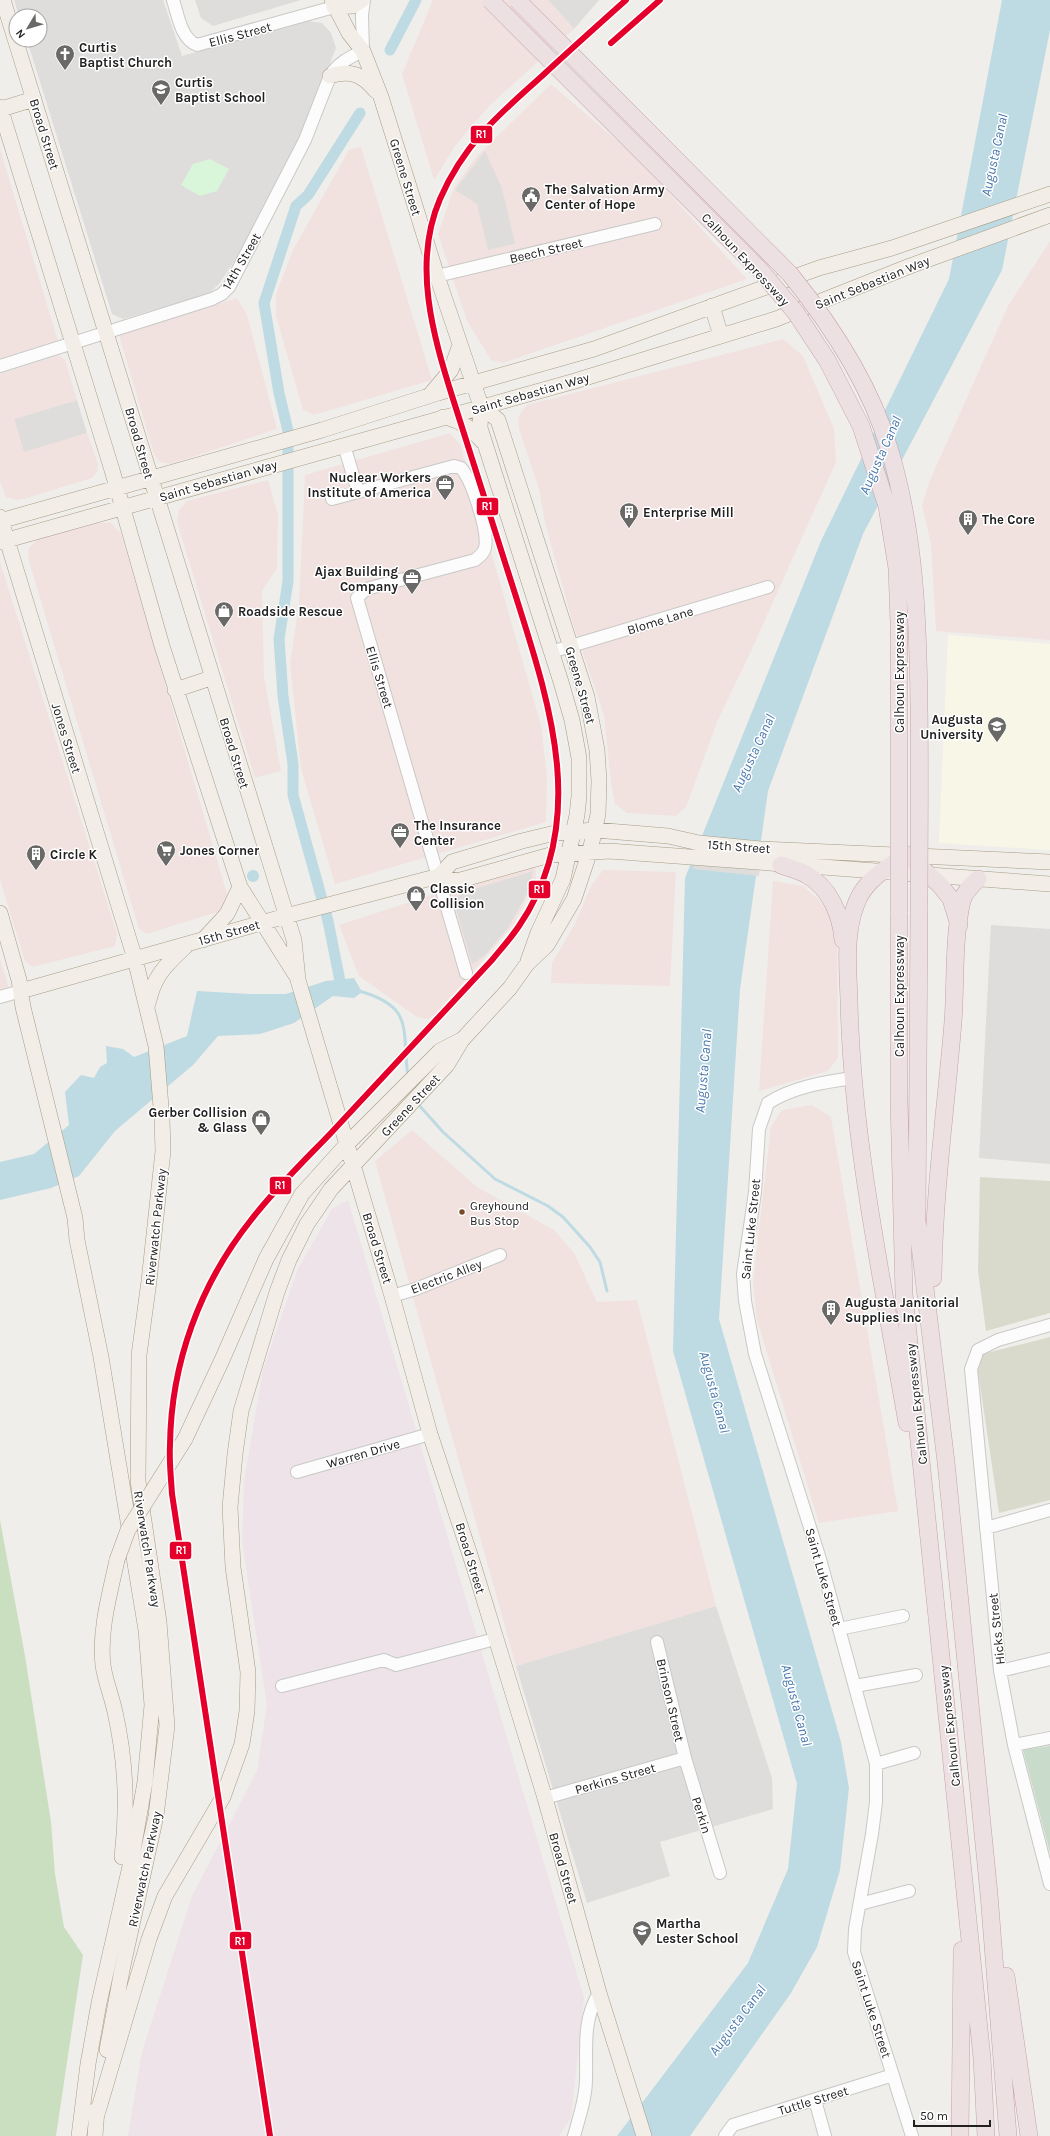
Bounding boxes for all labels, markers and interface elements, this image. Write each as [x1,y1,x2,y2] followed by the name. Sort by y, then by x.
[8,8,48,48] north arrow
[207,19,273,50] street label: Ellis Street
[13,27,28,41] text: N
[79,40,172,70] place label: Curtis Baptist Church
[54,43,76,71] church icon: Curtis Baptist Church
[175,75,266,105] place label: Curtis Baptist School
[150,78,172,106] school or university icon: Curtis Baptist School
[27,97,62,172] street label: Broad Street
[977,112,1012,198] water label: Augusta Canal
[470,125,493,144] line badge: R1
[475,128,487,141] text: R1
[387,137,424,218] street label: Greene Street
[545,182,665,212] place label: The Salvation Army Center of Hope
[520,185,542,213] public building icon: The Salvation Army Center of Hope
[699,210,793,309] street label: Calhoun Expressway
[219,230,264,292] street label: 14th Street
[508,235,584,266] street label: Beech Street
[813,253,932,312] street label: Saint Sebastian Way
[469,369,591,418] street label: Saint Sebastian Way
[122,406,157,481] street label: Broad Street
[856,413,905,497] water label: Augusta Canal
[157,456,279,505] street label: Saint Sebastian Way
[307,470,431,500] place label: Nuclear Workers Institute of America
[434,473,456,501] office icon: Nuclear Workers Institute of America
[476,497,499,516] line badge: R1
[481,500,493,513] text: R1
[618,501,640,529] building icon: Enterprise Mill
[643,505,734,520] place label: Enterprise Mill
[957,508,979,536] building icon: The Core
[982,512,1035,527] place label: The Core
[315,564,398,594] place label: Ajax Building Company
[401,567,423,595] office icon: Ajax Building Company
[213,600,235,628] shop icon: Roadside Rescue
[625,603,695,638] street label: Blome Lane
[238,604,343,619] place label: Roadside Rescue
[892,611,907,733] street label: Calhoun Expressway
[363,644,396,710] street label: Ellis Street
[562,645,599,726] street label: Greene Street
[49,701,84,775] street label: Jones Street
[728,711,779,795] water label: Augusta Canal
[920,712,983,742] place label: Augusta University
[986,715,1008,743] school or university icon: Augusta University
[217,716,252,791] street label: Broad Street
[414,818,501,848] place label: The Insurance Center
[389,821,411,849] office icon: The Insurance Center
[707,837,771,856] street label: 15th Street
[155,839,177,867] supermarket icon: Jones Corner
[25,843,47,871] building icon: Circle K
[180,843,260,858] place label: Jones Corner
[50,847,98,862] place label: Circle K
[528,880,551,899] line badge: R1
[430,881,484,911] place label: Classic Collision
[533,883,545,896] text: R1
[405,884,427,912] shop icon: Classic Collision
[197,917,262,948] street label: 15th Street
[892,935,907,1057] street label: Calhoun Expressway
[691,1028,716,1114] water label: Augusta Canal
[378,1071,443,1140] street label: Greene Street
[149,1105,247,1135] place label: Gerber Collision & Glass
[250,1108,272,1136] shop icon: Gerber Collision & Glass
[142,1168,169,1286] street label: Riverwatch Parkway
[269,1176,292,1195] line badge: R1
[738,1178,763,1280] street label: Saint Luke Street
[274,1179,286,1192] text: R1
[470,1199,529,1228] place label: Greyhound Bus Stop
[457,1207,467,1217] marker: Greyhound Bus Stop
[360,1211,395,1286] street label: Broad Street
[408,1256,484,1297] street label: Electric Alley
[845,1295,959,1325] place label: Augusta Janitorial Supplies Inc
[820,1298,842,1326] building icon: Augusta Janitorial Supplies Inc
[903,1343,930,1465] street label: Calhoun Expressway
[695,1349,734,1435] water label: Augusta Canal
[325,1436,402,1471] street label: Warren Drive
[131,1490,164,1608] street label: Riverwatch Parkway
[453,1521,488,1596] street label: Broad Street
[802,1526,845,1628] street label: Saint Luke Street
[169,1541,192,1560] line badge: R1
[175,1544,187,1557] text: R1
[985,1592,1008,1666] street label: Hicks Street
[654,1657,687,1743] street label: Brinson Street
[777,1662,816,1748] water label: Augusta Canal
[936,1665,963,1787] street label: Calhoun Expressway
[573,1760,657,1797] street label: Perkins Street
[689,1795,714,1835] street label: Perkin
[125,1810,164,1928] street label: Riverwatch Parkway
[546,1831,581,1906] street label: Broad Street
[656,1916,739,1946] place label: Martha Lester School
[631,1919,653,1947] school or university icon: Martha Lester School
[229,1931,252,1950] line badge: R1
[234,1935,246,1948] text: R1
[849,1959,894,2060] street label: Saint Luke Street
[705,1981,770,2059] water label: Augusta Canal
[776,2083,850,2118] street label: Tuttle Street
[914,2102,990,2128] scale bar
[920,2109,948,2123] text: 50 m

